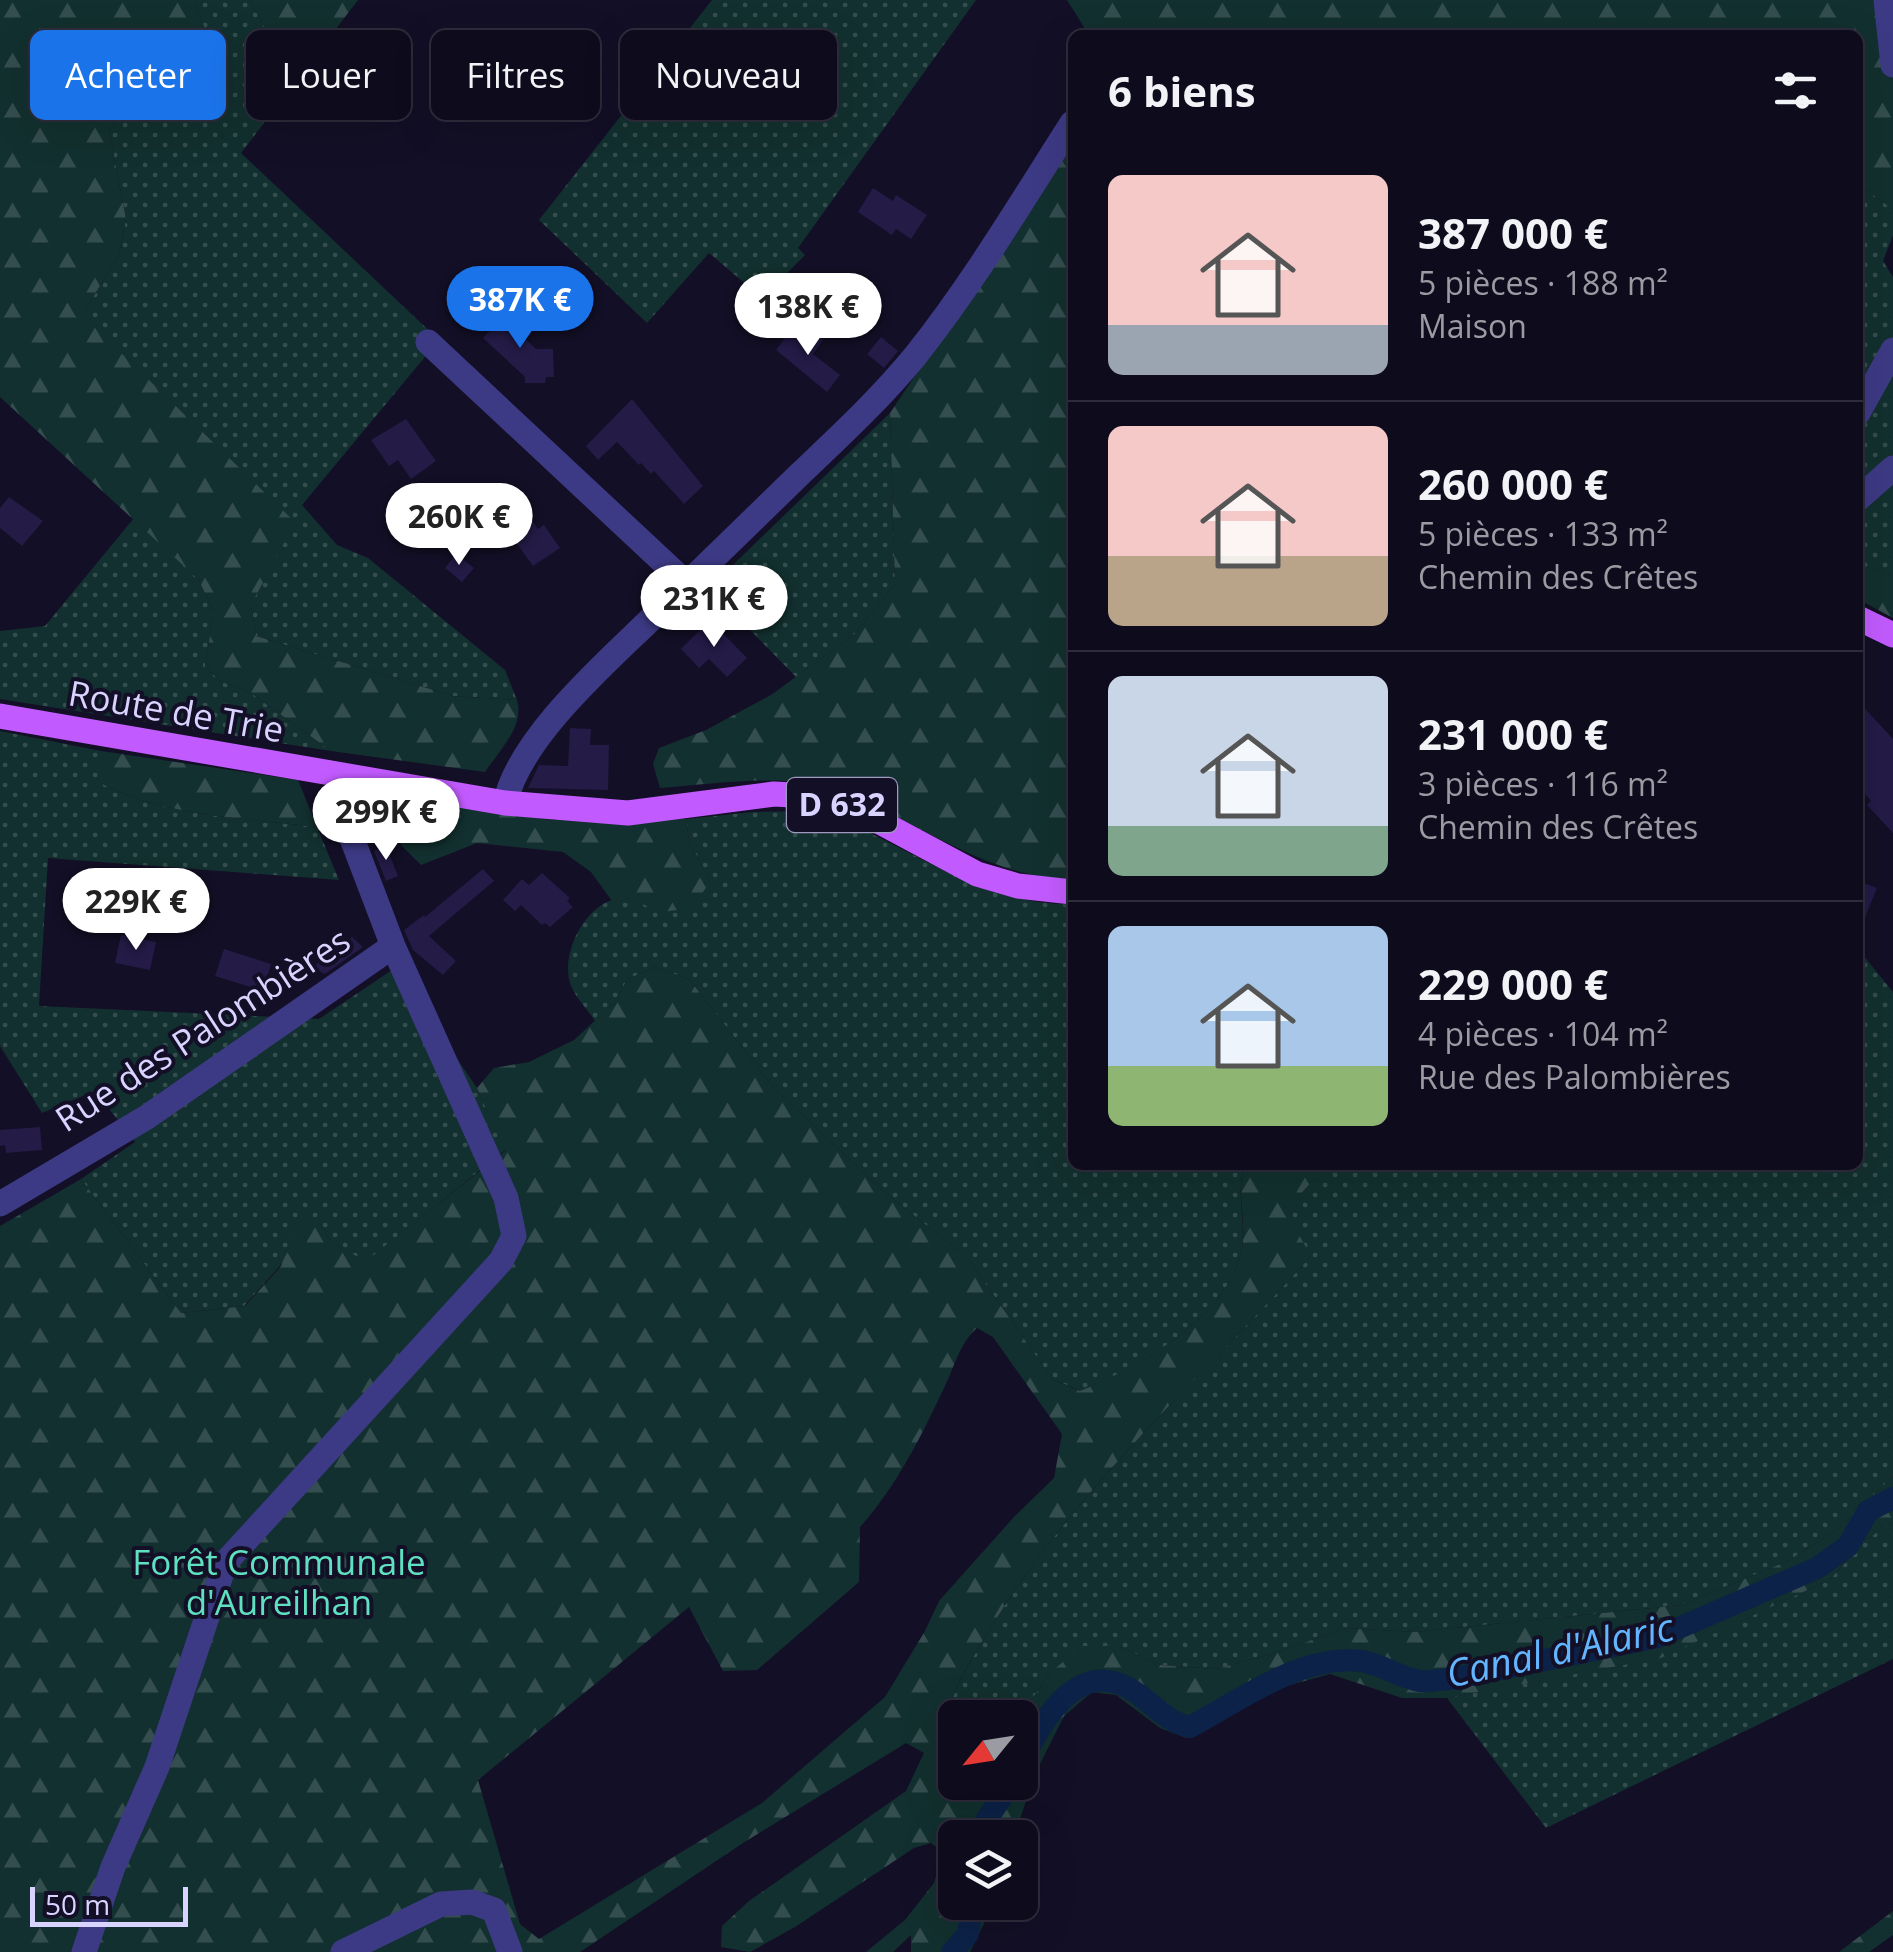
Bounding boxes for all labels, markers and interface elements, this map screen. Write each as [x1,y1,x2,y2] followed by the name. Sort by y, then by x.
[30,30,226,120] chip: Acheter
[246,30,411,120] chip: Louer
[431,30,600,120] chip: Filtres
[620,30,837,120] chip: Nouveau
[1108,62,1256,119] text: 6 biens
[1768,63,1823,118] icon: filters
[1418,204,1608,261] text: 387 000 €
[1188,215,1308,335] icon: home
[1418,261,1668,304] text: 5 pièces · 188 m²
[439,266,601,351] pin: 387K €
[727,273,889,358] pin: 138K €
[469,277,571,320] text: 387K €
[757,284,859,327] text: 138K €
[1418,304,1527,347] text: Maison
[1418,455,1608,512] text: 260 000 €
[1188,466,1308,586] icon: home
[378,483,540,568] pin: 260K €
[408,494,510,537] text: 260K €
[1418,512,1668,555] text: 5 pièces · 133 m²
[1418,555,1698,598] text: Chemin des Crêtes
[633,565,795,650] pin: 231K €
[663,576,765,619] text: 231K €
[65,668,287,753] street label: Route de Trie
[1418,705,1608,762] text: 231 000 €
[1188,716,1308,836] icon: home
[1418,762,1668,805] text: 3 pièces · 116 m²
[305,778,467,863] pin: 299K €
[787,778,897,832] road number: D 632
[335,789,437,832] text: 299K €
[1418,805,1698,848] text: Chemin des Crêtes
[55,868,217,953] pin: 229K €
[85,879,187,922] text: 229K €
[46,916,358,1142] street label: Rue des Palombières
[1418,955,1608,1012] text: 229 000 €
[1188,966,1308,1086] icon: home
[1418,1012,1668,1055] text: 4 pièces · 104 m²
[1418,1055,1731,1098] text: Rue des Palombières
[132,1538,426,1625] park label: Forêt Communale d'Aureilhan
[1441,1599,1679,1698] water label: Canal d'Alaric
[938,1700,1038,1800] north arrow
[938,1700,1038,1920] map controls
[938,1820,1038,1920] button: layers
[30,1882,188,1926] scale bar
[45,1885,110,1923] text: 50 m

